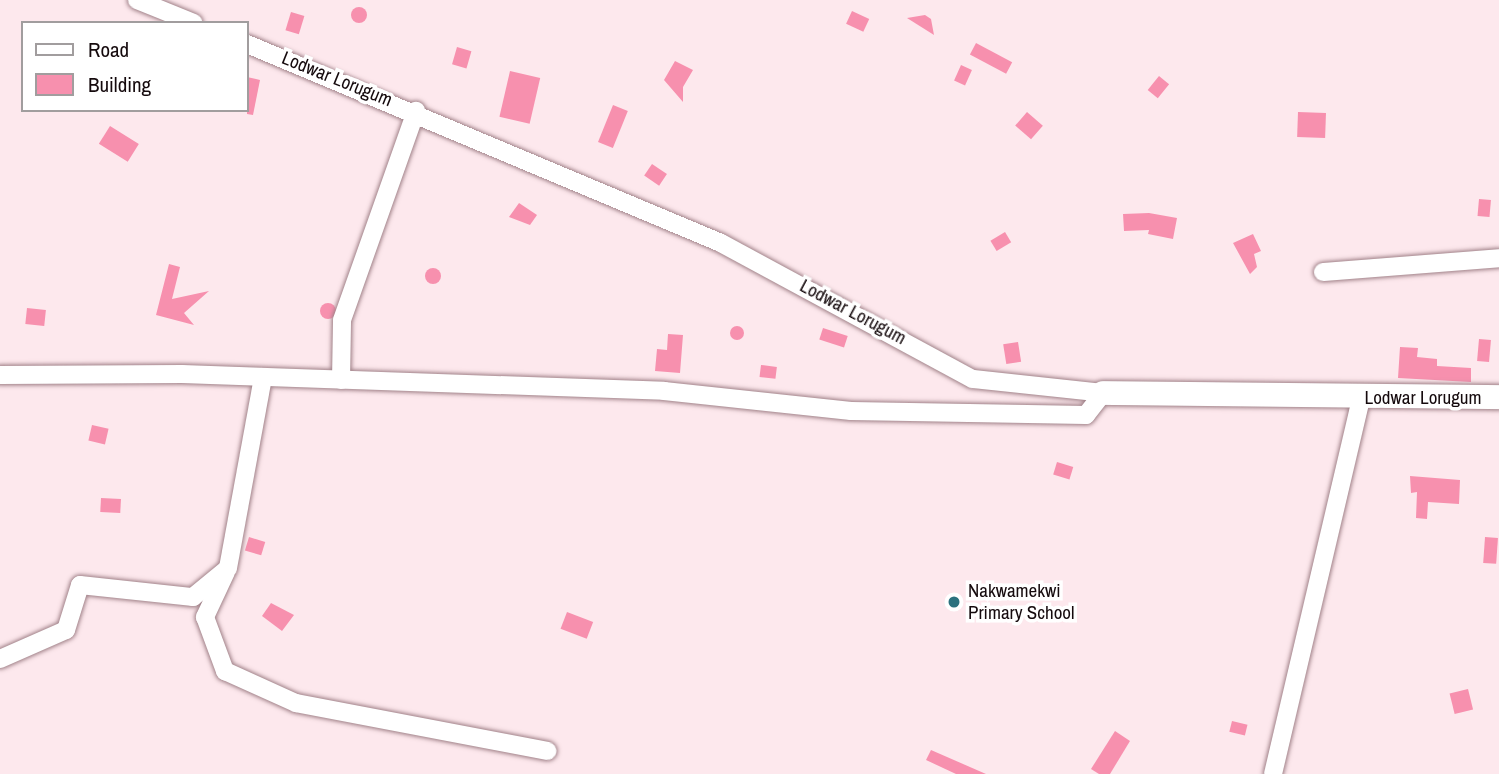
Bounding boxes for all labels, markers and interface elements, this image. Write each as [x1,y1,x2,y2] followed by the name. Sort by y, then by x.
[21,21,248,112] legend
[88,35,129,64] text: Road
[279,47,395,111] street label: Lodwar Lorugum
[88,70,151,99] text: Building
[796,274,910,350] street label: Lodwar Lorugum
[1365,387,1481,409] street label: Lodwar Lorugum
[968,580,1074,624] place label: Nakwamekwi Primary School
[946,594,962,610] marker: Nakwamekwi Primary School

